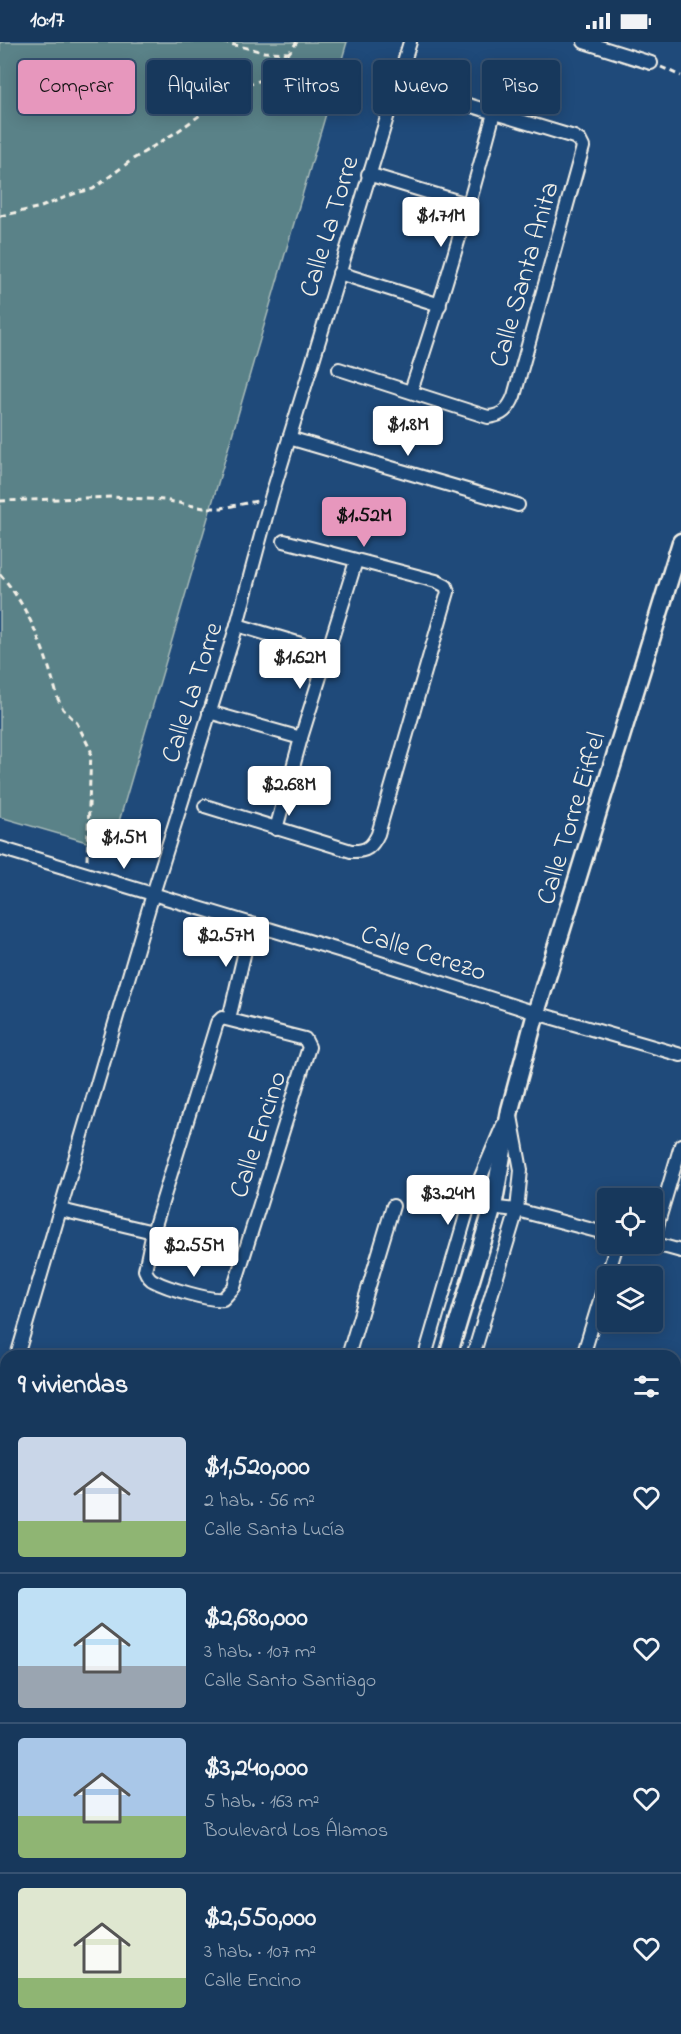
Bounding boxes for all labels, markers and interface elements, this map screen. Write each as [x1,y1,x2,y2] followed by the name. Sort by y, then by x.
[30,5,64,37] text: 10:17
[18,60,135,114] chip: Comprar
[147,60,251,114] chip: Alquilar
[263,60,361,114] chip: Filtros
[373,60,470,114] chip: Nuevo
[482,60,560,114] chip: Piso
[290,150,371,302] street label: Calle La Torre
[480,177,571,372] street label: Calle Santa Anita
[392,197,490,248] pin: $1.71M
[416,202,466,231] text: $1.71M
[366,406,450,457] pin: $1.8M
[387,411,429,440] text: $1.8M
[315,497,413,548] pin: $1.52M
[336,502,392,531] text: $1.52M
[152,617,235,768] street label: Calle La Torre
[251,639,349,690] pin: $1.62M
[273,644,327,673] text: $1.62M
[528,728,617,910] street label: Calle Torre Eiffel
[240,766,338,817] pin: $2.68M
[262,771,316,800] text: $2.68M
[82,819,166,870] pin: $1.5M
[101,824,147,853] text: $1.5M
[355,916,491,993] street label: Calle Cerezo
[177,917,275,968] pin: $2.57M
[197,922,255,951] text: $2.57M
[221,1066,298,1203] street label: Calle Encino
[399,1175,497,1226] pin: $3.24M
[421,1180,475,1209] text: $3.24M
[597,1188,663,1332] map controls
[597,1188,663,1254] button: locate
[145,1227,243,1278] pin: $2.55M
[163,1232,225,1261] text: $2.55M
[597,1266,663,1332] button: layers
[18,1367,128,1405] text: 9 viviendas
[630,1370,663,1403] icon: filters
[204,1449,310,1487] text: $1,520,000
[66,1461,138,1533] icon: home
[630,1481,663,1514] icon: heart
[204,1487,315,1516] text: 2 hab. · 56 m²
[204,1516,345,1545] text: Calle Santa Lucía
[204,1600,308,1638] text: $2,680,000
[66,1612,138,1684] icon: home
[630,1632,663,1665] icon: heart
[204,1638,316,1667] text: 3 hab. · 107 m²
[204,1667,376,1696] text: Calle Santo Santiago
[204,1750,308,1788] text: $3,240,000
[66,1762,138,1834] icon: home
[630,1782,663,1815] icon: heart
[204,1788,320,1817] text: 5 hab. · 163 m²
[204,1817,388,1846] text: Boulevard Los Álamos
[204,1900,316,1938] text: $2,550,000
[66,1912,138,1984] icon: home
[630,1932,663,1965] icon: heart
[204,1938,316,1967] text: 3 hab. · 107 m²
[204,1967,301,1996] text: Calle Encino

